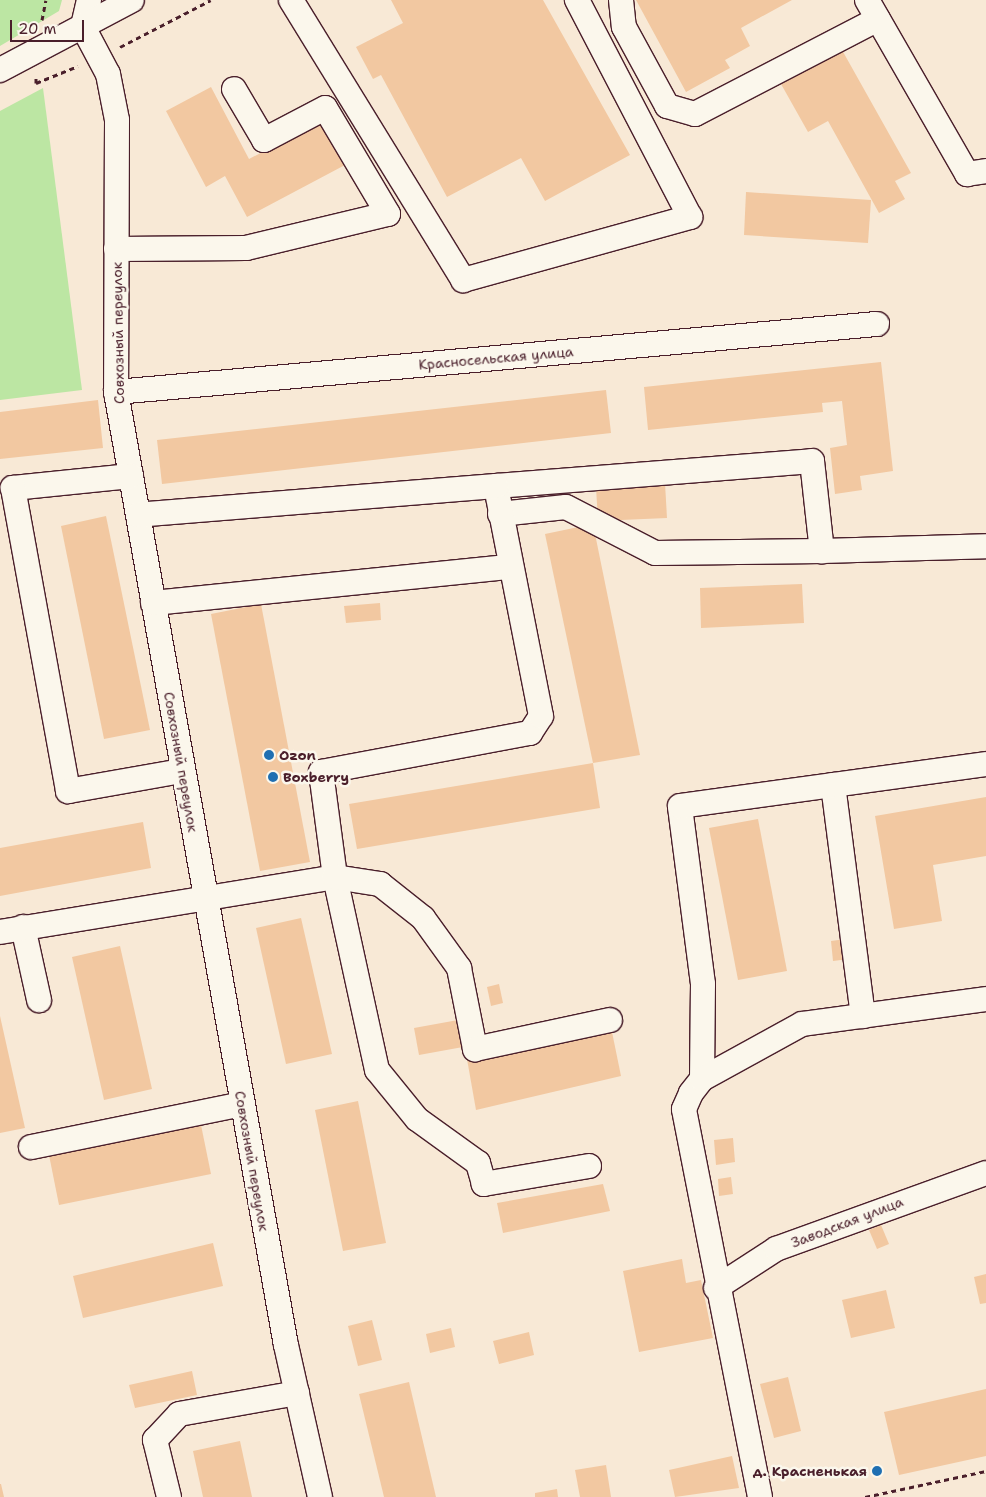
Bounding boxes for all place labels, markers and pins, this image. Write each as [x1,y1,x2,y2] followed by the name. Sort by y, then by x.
[279,747,316,763] place label: Ozon
[263,749,275,761] marker: Ozon
[283,769,349,785] place label: Boxberry
[267,771,279,783] marker: Boxberry
[753,1463,867,1479] place label: д. Красненькая
[871,1465,883,1477] marker: д. Красненькая

